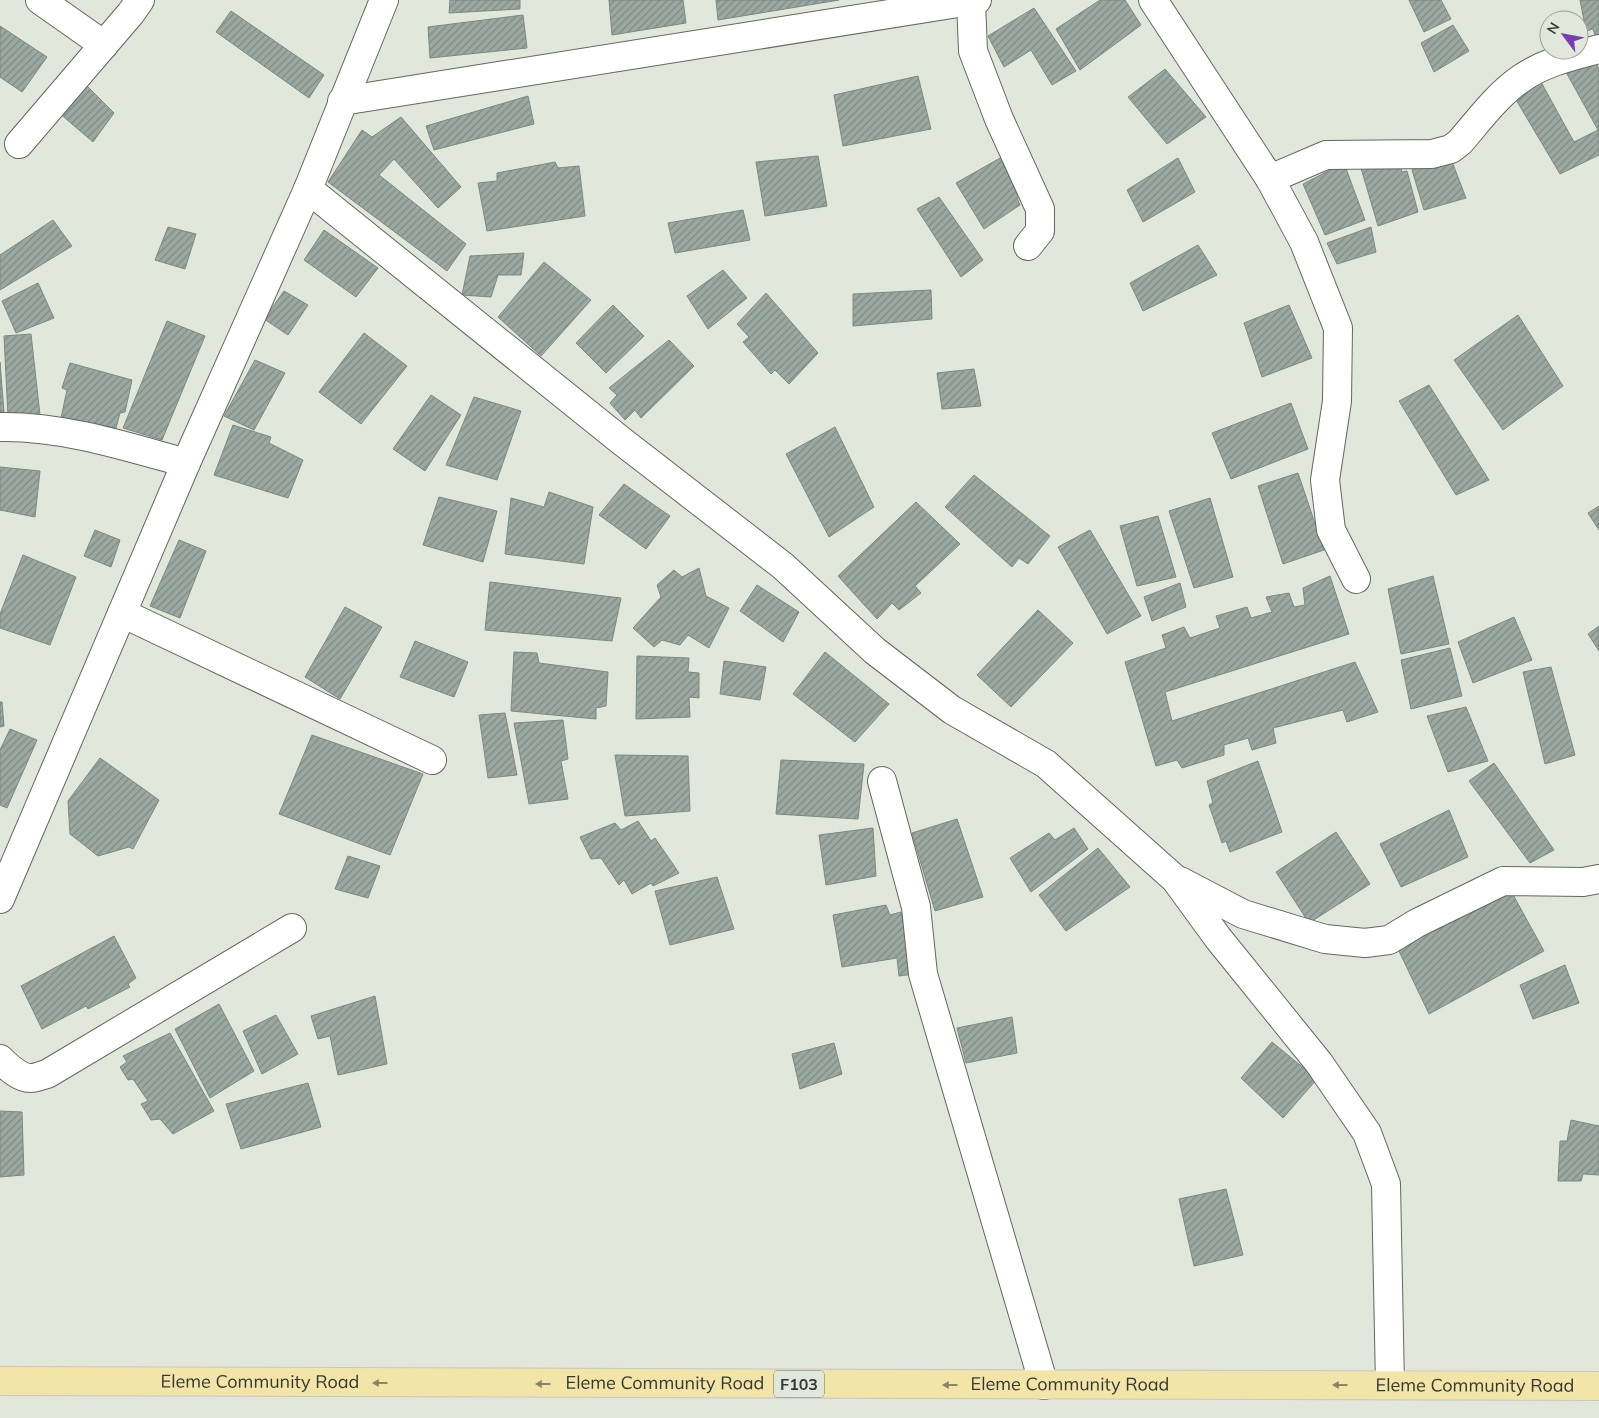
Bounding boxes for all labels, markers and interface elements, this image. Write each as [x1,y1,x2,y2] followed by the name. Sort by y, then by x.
[1539,10,1589,60] north arrow
[1543,19,1563,37] text: N
[161,1370,359,1393] street label: Eleme Community Road
[774,1370,824,1398] road number: F103
[566,1371,764,1394] street label: Eleme Community Road
[971,1372,1169,1396] street label: Eleme Community Road
[1376,1373,1574,1397] street label: Eleme Community Road
[372,1379,388,1387] one-way arrow
[535,1380,551,1388] one-way arrow
[942,1381,958,1389] one-way arrow
[1332,1381,1348,1389] one-way arrow

